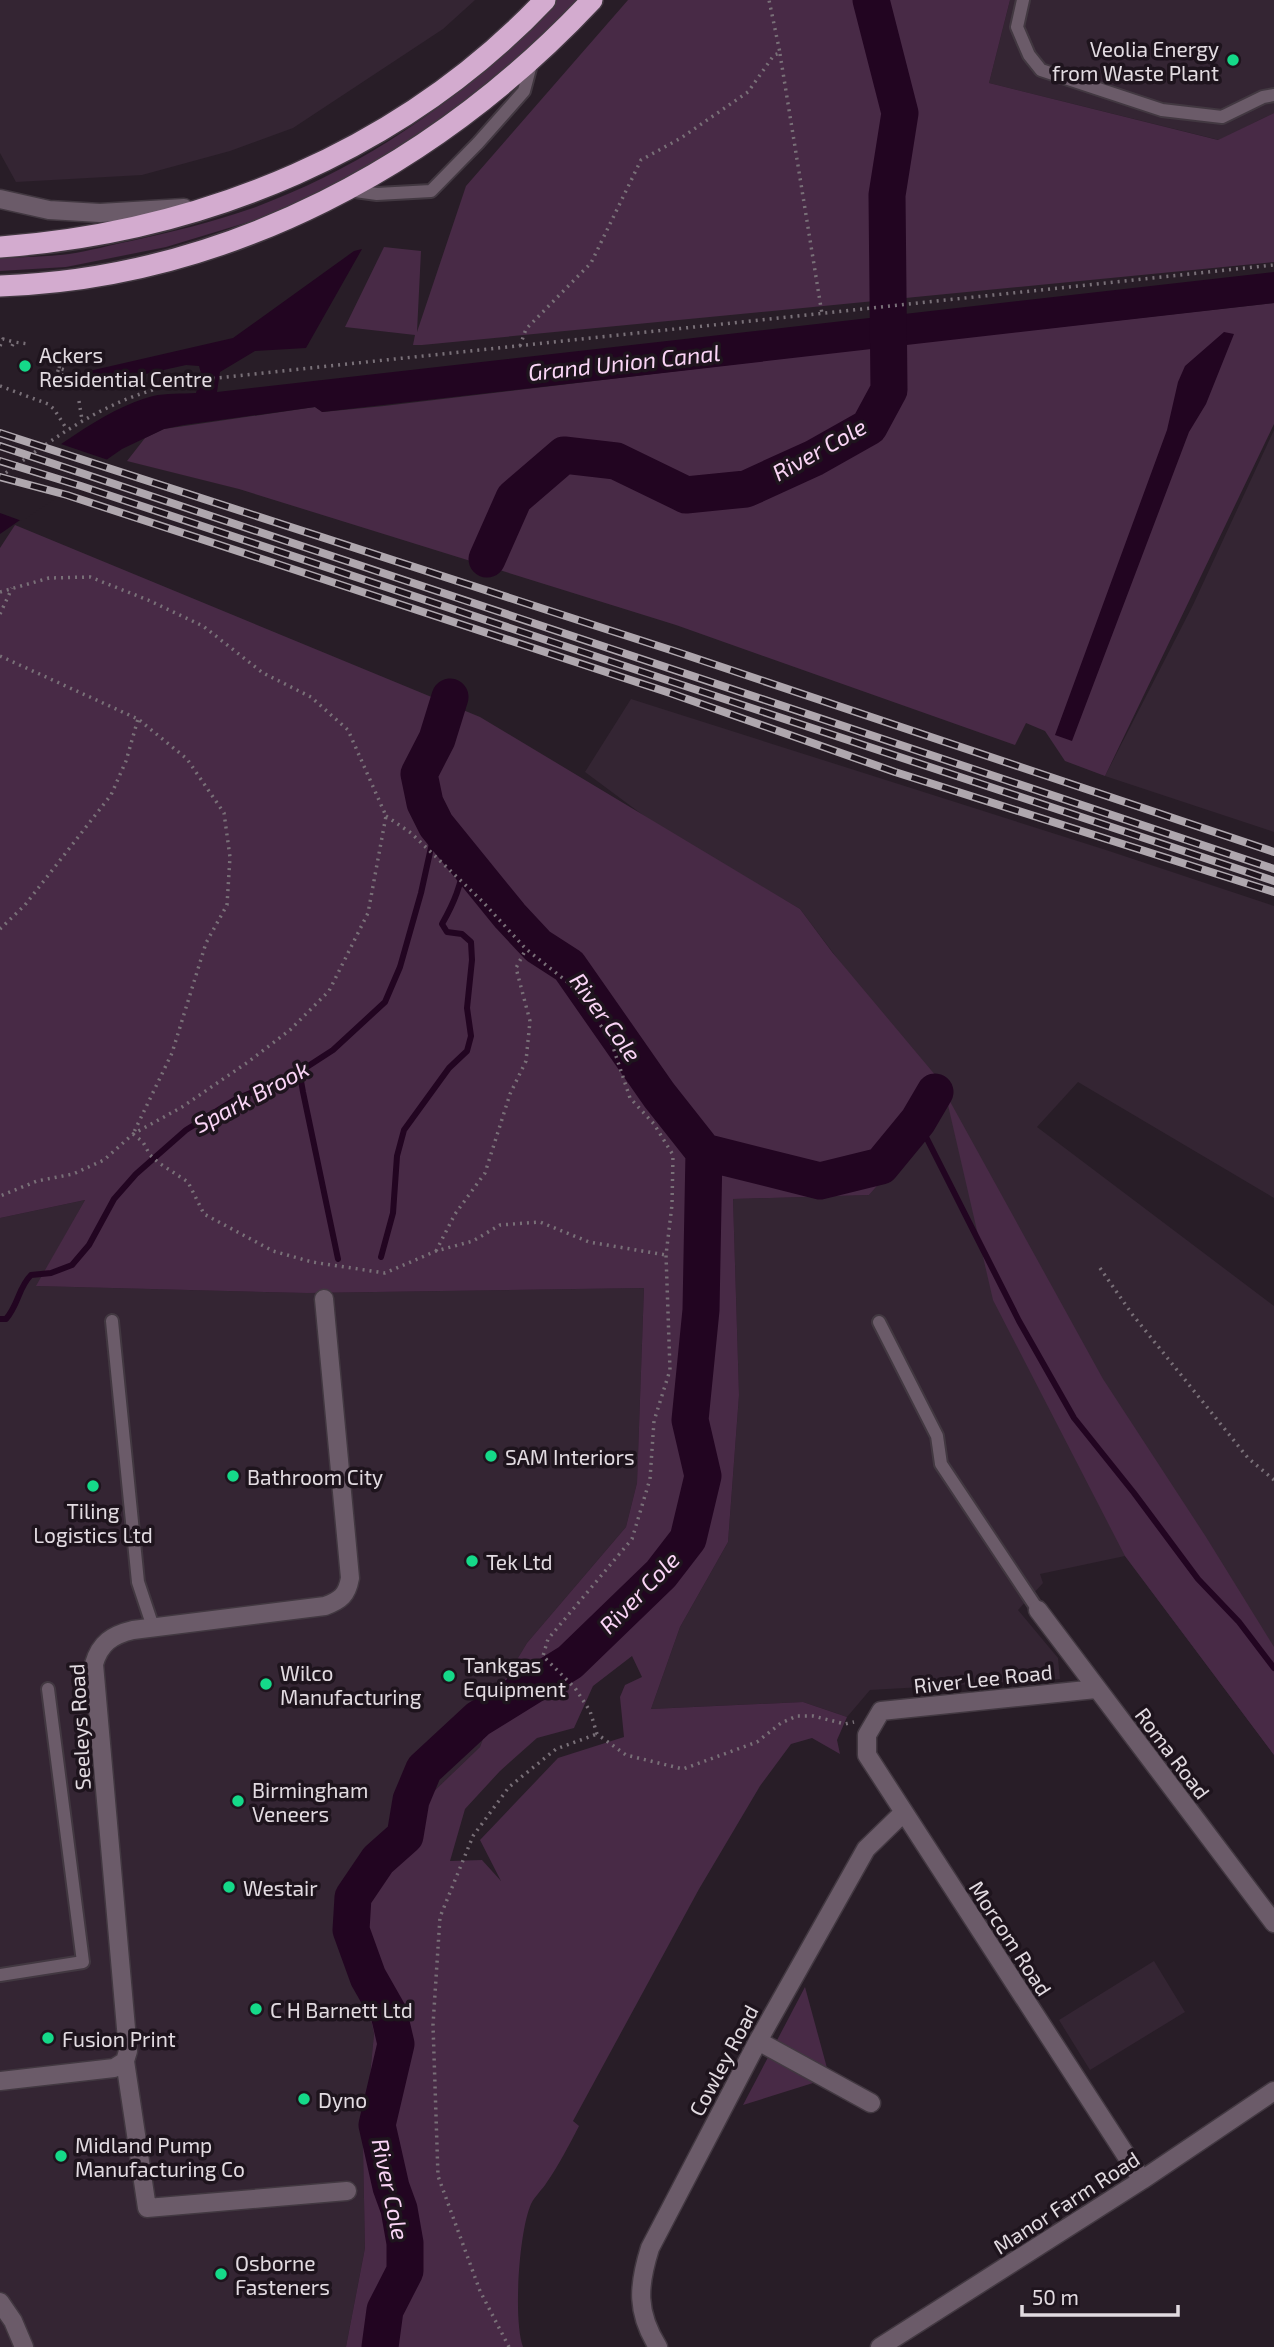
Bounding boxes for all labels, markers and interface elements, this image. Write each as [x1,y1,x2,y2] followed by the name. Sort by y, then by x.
[1052,36,1219,85] place label: Veolia Energy from Waste Plant
[1225,52,1241,68] marker: Veolia Energy from Waste Plant
[527,338,721,386] water label: Grand Union Canal
[39,342,213,391] place label: Ackers Residential Centre
[17,358,33,374] marker: Ackers Residential Centre
[767,412,871,486] water label: River Cole
[564,967,648,1067] water label: River Cole
[189,1054,313,1138] water label: Spark Brook
[505,1444,635,1469] place label: SAM Interiors
[483,1448,499,1464] marker: SAM Interiors
[247,1464,383,1489] place label: Bathroom City
[225,1468,241,1484] marker: Bathroom City
[85,1478,101,1494] marker: Tiling Logistics Ltd
[33,1498,153,1547] place label: Tiling Logistics Ltd
[593,1545,685,1639] water label: River Cole
[486,1549,553,1574] place label: Tek Ltd
[464,1553,480,1569] marker: Tek Ltd
[463,1652,566,1701] place label: Tankgas Equipment
[912,1658,1054,1698] street label: River Lee Road
[280,1660,422,1709] place label: Wilco Manufacturing
[63,1663,95,1791] street label: Seeleys Road
[441,1668,457,1684] marker: Tankgas Equipment
[258,1676,274,1692] marker: Wilco Manufacturing
[1131,1702,1215,1804] street label: Roma Road
[252,1777,368,1826] place label: Birmingham Veneers
[230,1793,246,1809] marker: Birmingham Veneers
[243,1875,318,1900] place label: Westair
[965,1876,1057,2000] street label: Morcom Road
[221,1879,237,1895] marker: Westair
[270,1997,413,2022] place label: C H Barnett Ltd
[683,2000,763,2120] street label: Cowley Road
[248,2001,264,2017] marker: C H Barnett Ltd
[62,2026,176,2051] place label: Fusion Print
[40,2030,56,2046] marker: Fusion Print
[318,2087,367,2112] place label: Dyno
[296,2091,312,2107] marker: Dyno
[75,2132,245,2181] place label: Midland Pump Manufacturing Co
[367,2136,415,2242] water label: River Cole
[988,2146,1144,2258] street label: Manor Farm Road
[53,2148,69,2164] marker: Midland Pump Manufacturing Co
[235,2250,330,2299] place label: Osborne Fasteners
[213,2266,229,2282] marker: Osborne Fasteners
[1022,2274,1178,2318] scale bar
[1032,2284,1079,2309] text: 50 m

